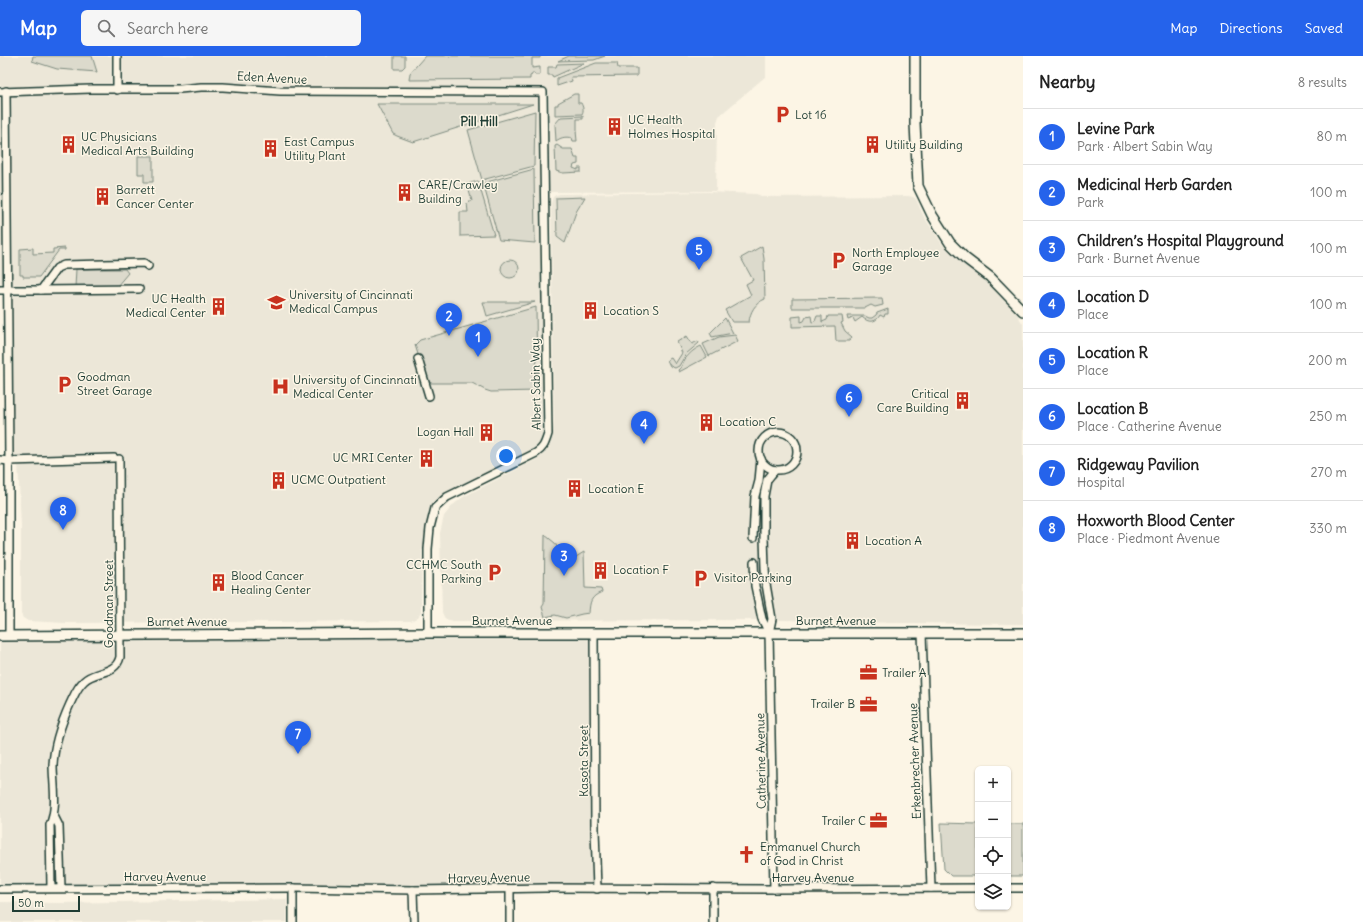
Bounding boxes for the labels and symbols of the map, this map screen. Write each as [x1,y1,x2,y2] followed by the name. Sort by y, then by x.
[236,68,308,87] street label: Eden Avenue
[772,105,792,125] parking icon: Lot 16
[795,107,827,122] place label: Lot 16
[628,112,715,141] place label: UC Health Holmes Hospital
[460,113,498,130] district label: Pill Hill
[605,117,625,137] building icon: UC Health Holmes Hospital
[81,129,194,158] place label: UC Physicians Medical Arts Building
[58,134,78,154] building icon: UC Physicians Medical Arts Building
[284,134,355,163] place label: East Campus Utility Plant
[862,135,882,155] building icon: Utility Building
[885,137,963,152] place label: Utility Building
[261,139,281,159] building icon: East Campus Utility Plant
[418,177,498,206] place label: CARE/Crawley Building
[116,182,194,211] place label: Barrett Cancer Center
[395,182,415,202] building icon: CARE/Crawley Building
[93,187,113,207] building icon: Barrett Cancer Center
[686,237,712,270] pin: 5
[852,245,939,274] place label: North Employee Garage
[829,250,849,270] parking icon: North Employee Garage
[289,287,413,316] place label: University of Cincinnati Medical Campus
[126,291,206,320] place label: UC Health Medical Center
[266,292,286,312] school or university icon: University of Cincinnati Medical Campus
[209,296,229,316] building icon: UC Health Medical Center
[580,301,600,321] building icon: Location S
[436,303,462,336] pin: 2
[603,303,659,318] place label: Location S
[465,324,491,357] pin: 1
[527,338,544,430] street label: Albert Sabin Way
[77,369,152,398] place label: Goodman Street Garage
[293,372,417,401] place label: University of Cincinnati Medical Center
[54,374,74,394] parking icon: Goodman Street Garage
[270,377,290,397] hospital icon: University of Cincinnati Medical Center
[836,384,862,417] pin: 6
[877,386,949,415] place label: Critical Care Building
[952,391,972,411] building icon: Critical Care Building
[631,411,657,444] pin: 4
[696,412,716,432] building icon: Location C
[719,414,776,429] place label: Location C
[477,422,497,442] building icon: Logan Hall
[417,424,474,439] place label: Logan Hall
[496,446,516,466] your location
[416,448,436,468] building icon: UC MRI Center
[332,450,413,465] place label: UC MRI Center
[268,470,288,490] building icon: UCMC Outpatient
[291,472,386,487] place label: UCMC Outpatient
[565,479,585,499] building icon: Location E
[588,481,644,496] place label: Location E
[50,497,76,530] pin: 8
[842,531,862,551] building icon: Location A
[865,533,922,548] place label: Location A
[551,543,577,576] pin: 3
[406,557,482,586] place label: CCHMC South Parking
[101,560,116,648] street label: Goodman Street
[590,560,610,580] building icon: Location F
[485,562,505,582] parking icon: CCHMC South Parking
[613,562,669,577] place label: Location F
[231,568,311,597] place label: Blood Cancer Healing Center
[691,568,711,588] parking icon: Visitor Parking
[714,570,792,585] place label: Visitor Parking
[208,573,228,593] building icon: Blood Cancer Healing Center
[472,613,552,628] street label: Burnet Avenue
[796,613,876,628] street label: Burnet Avenue
[147,614,227,629] street label: Burnet Avenue
[859,663,879,683] office icon: Trailer A
[882,665,927,680] place label: Trailer A
[858,694,878,714] office icon: Trailer B
[810,696,855,711] place label: Trailer B
[905,703,924,819] street label: Erkenbrecher Avenue
[752,713,769,809] street label: Catherine Avenue
[285,721,311,754] pin: 7
[576,725,591,797] street label: Kasota Street
[869,811,889,831] office icon: Trailer C
[821,813,866,828] place label: Trailer C
[760,839,860,868] place label: Emmanuel Church of God in Christ
[737,844,757,864] church icon: Emmanuel Church of God in Christ
[124,869,206,884] street label: Harvey Avenue
[448,869,530,886] street label: Harvey Avenue
[772,870,854,885] street label: Harvey Avenue
[12,894,80,913] scale bar

